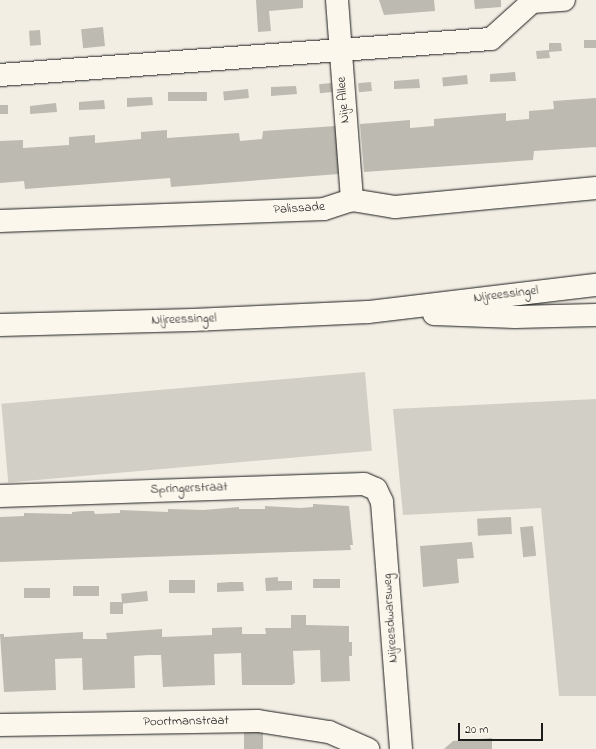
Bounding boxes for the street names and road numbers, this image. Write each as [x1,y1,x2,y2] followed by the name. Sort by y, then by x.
[334,76,354,124] street label: Nije Allee
[273,199,325,219] street label: Palissade
[473,283,539,307] street label: Nijreessingel
[151,311,217,329] street label: Nijreessingel
[150,480,228,498] street label: Springerstraat
[380,573,402,663] street label: Nijreesdwarsweg
[143,713,229,731] street label: Poortmanstraat

